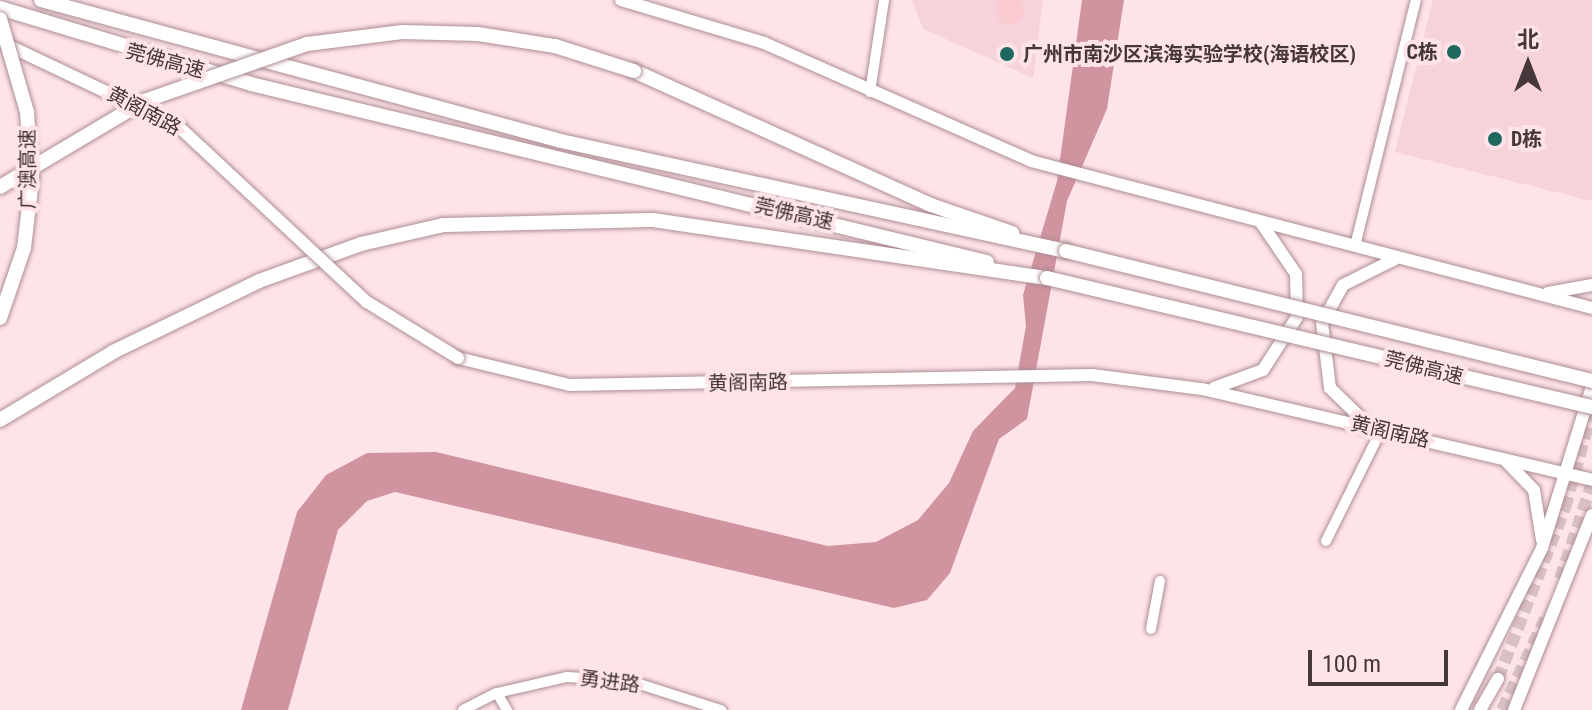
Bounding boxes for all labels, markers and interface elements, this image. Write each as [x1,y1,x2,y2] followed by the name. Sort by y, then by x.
[1488,24,1568,104] north arrow
[1517,27,1539,52] text: 北
[123,39,207,83] street label: 莞佛高速
[1407,40,1438,64] place label: C栋
[1023,42,1356,66] place label: 广州市南沙区滨海实验学校(海语校区)
[1445,43,1463,61] marker: C栋
[998,45,1016,63] marker: 广州市南沙区滨海实验学校(海语校区)
[103,82,185,140] street label: 黄阁南路
[1511,127,1542,151] place label: D栋
[16,129,40,209] street label: 广澳高速
[1486,130,1504,148] marker: D栋
[752,193,836,235] street label: 莞佛高速
[1382,347,1466,389] street label: 莞佛高速
[708,370,788,396] street label: 黄阁南路
[1348,411,1432,453] street label: 黄阁南路
[1312,634,1452,684] scale bar
[1322,650,1381,678] text: 100 m
[579,666,641,698] street label: 勇进路

